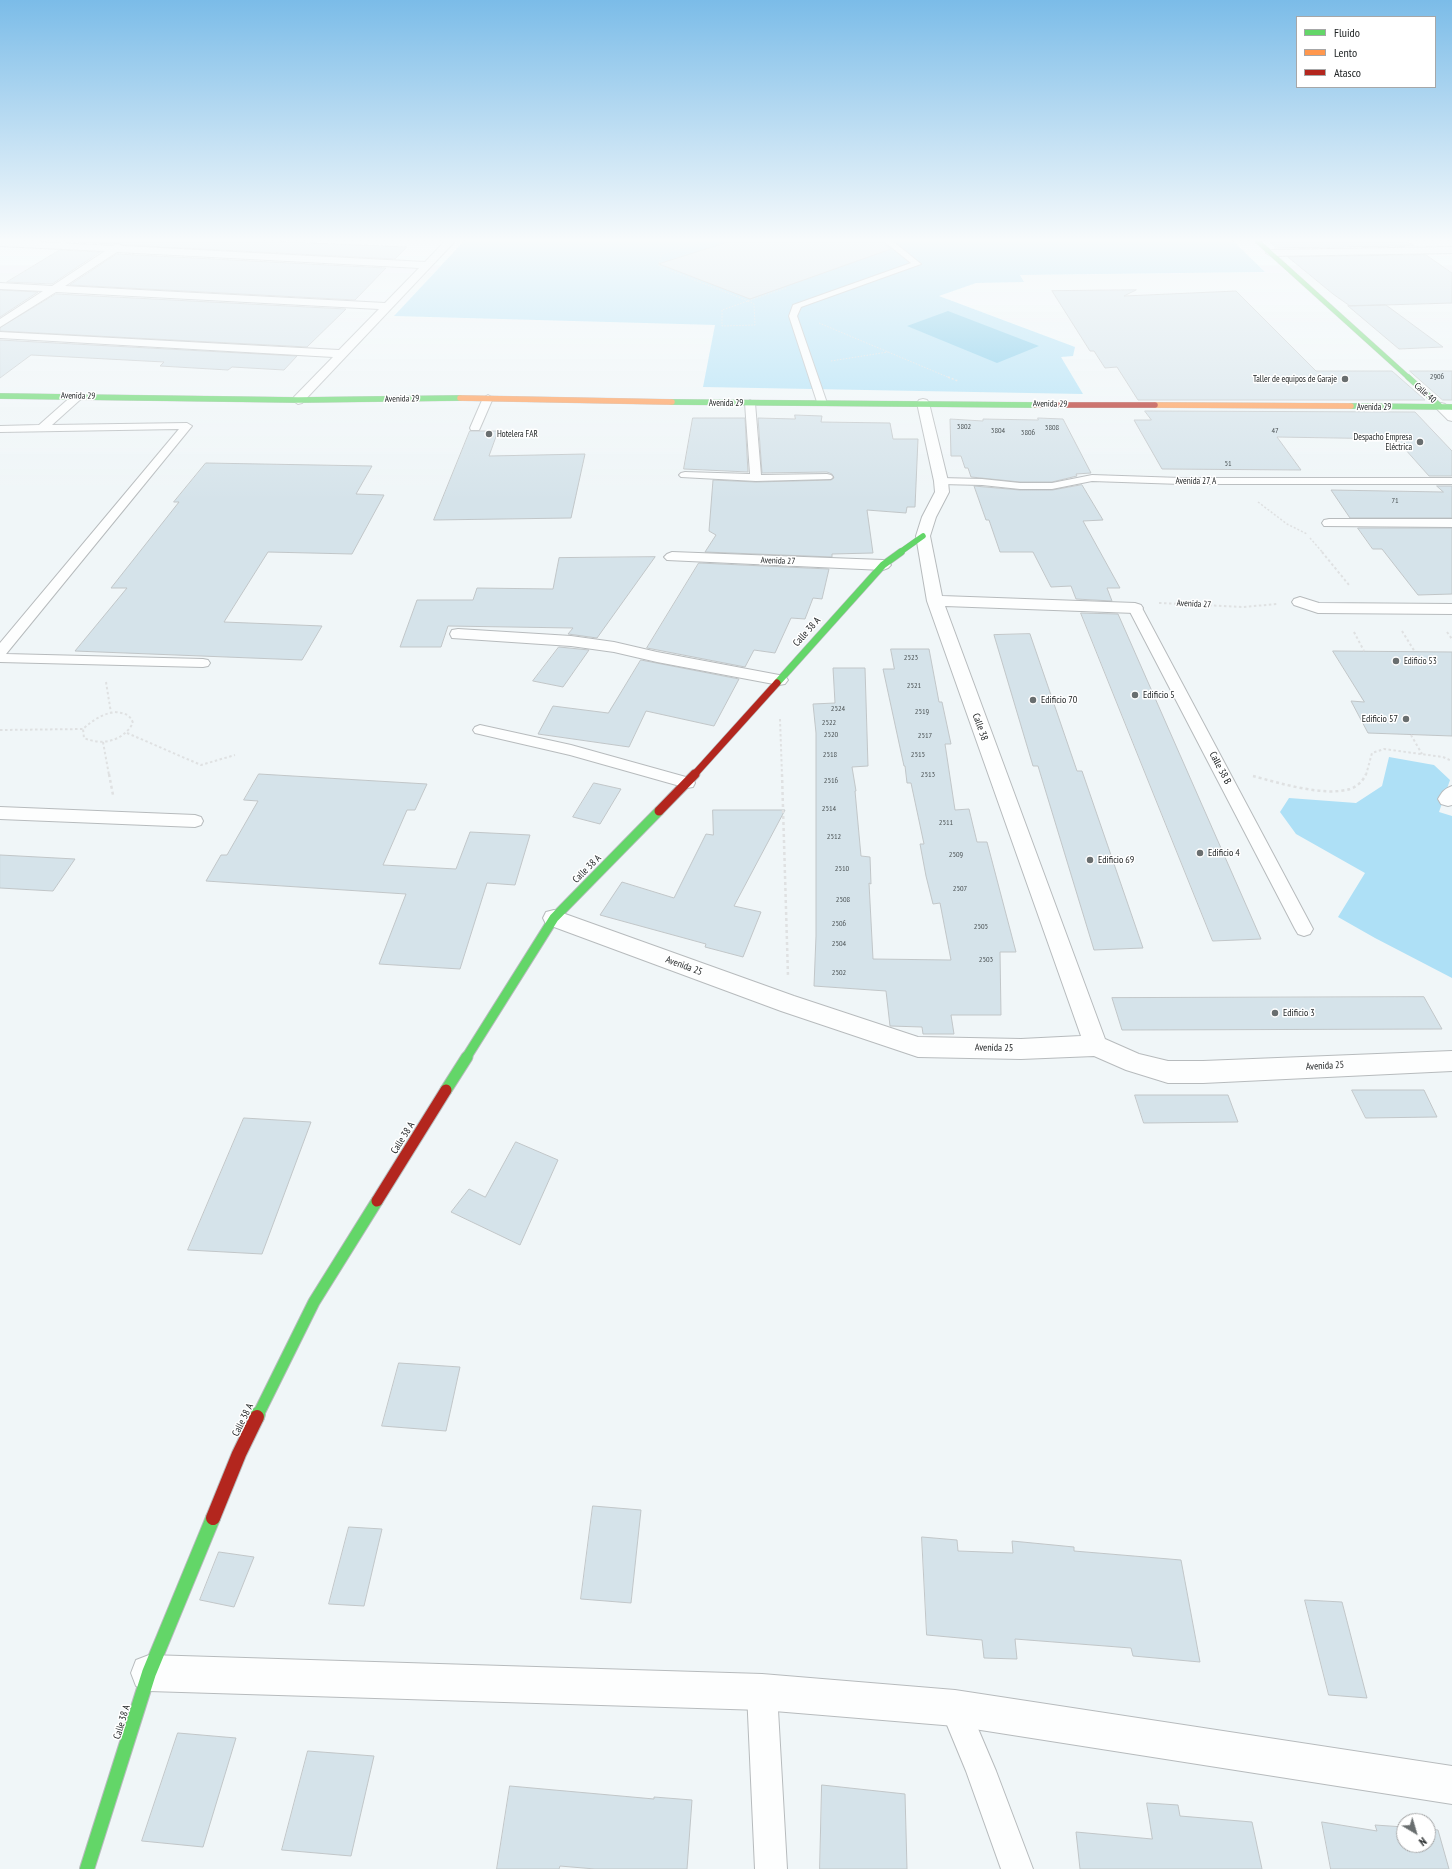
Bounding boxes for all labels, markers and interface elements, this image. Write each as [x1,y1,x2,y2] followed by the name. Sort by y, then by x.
[1296,16,1436,88] legend
[1334,25,1360,40] text: Fluido
[1334,45,1357,60] text: Lento
[1334,65,1361,80] text: Atasco
[1430,372,1444,382] house number: 2906
[1253,374,1337,384] place label: Taller de equipos de Garaje
[1340,374,1350,384] marker: Taller de equipos de Garaje
[1412,381,1438,405] street label: Calle 40
[61,390,95,402] street label: Avenida 29
[385,393,419,405] street label: Avenida 29
[709,398,743,408] street label: Avenida 29
[1033,398,1067,410] street label: Avenida 29
[1357,402,1391,412] street label: Avenida 29
[957,422,971,432] house number: 3802
[1045,423,1059,433] house number: 3808
[991,426,1005,436] house number: 3804
[1271,426,1279,436] house number: 47
[1021,428,1035,438] house number: 3806
[484,429,494,439] marker: Hotelera FAR
[497,429,538,439] place label: Hotelera FAR
[1354,432,1412,453] place label: Despacho Empresa Eléctrica
[1415,437,1425,447] marker: Despacho Empresa Eléctrica
[1224,459,1232,469] house number: 51
[1176,476,1216,486] street label: Avenida 27 A
[1391,496,1399,506] house number: 71
[761,555,795,567] street label: Avenida 27
[1176,598,1212,610] street label: Avenida 27
[791,615,823,649] street label: Calle 38 A
[904,653,918,663] house number: 2523
[1391,656,1401,666] marker: Edificio 53
[1404,656,1437,666] place label: Edificio 53
[907,681,921,691] house number: 2521
[1143,689,1175,701] place label: Edificio 5
[1130,690,1140,700] marker: Edificio 5
[1041,694,1077,706] place label: Edificio 70
[1028,695,1038,705] marker: Edificio 70
[831,704,845,714] house number: 2524
[915,707,929,717] house number: 2519
[970,712,990,742] street label: Calle 38
[1362,713,1398,725] place label: Edificio 57
[1401,714,1411,724] marker: Edificio 57
[822,718,836,728] house number: 2522
[824,730,838,740] house number: 2520
[918,731,932,741] house number: 2517
[823,750,837,760] house number: 2518
[911,750,925,760] house number: 2515
[1206,750,1234,786] street label: Calle 38 B
[921,770,935,780] house number: 2513
[824,776,838,786] house number: 2516
[822,804,836,814] house number: 2514
[939,818,953,828] house number: 2511
[827,832,841,842] house number: 2512
[1208,847,1240,859] place label: Edificio 4
[1195,848,1205,858] marker: Edificio 4
[949,850,963,860] house number: 2509
[570,852,604,886] street label: Calle 38 A
[1098,854,1134,866] place label: Edificio 69
[1085,855,1095,865] marker: Edificio 69
[835,864,849,874] house number: 2510
[953,884,967,894] house number: 2507
[836,895,850,905] house number: 2508
[832,919,846,929] house number: 2506
[974,922,988,932] house number: 2505
[832,939,846,949] house number: 2504
[664,954,704,978] street label: Avenida 25
[979,955,993,965] house number: 2503
[832,968,846,978] house number: 2502
[1283,1007,1315,1019] place label: Edificio 3
[1270,1008,1280,1018] marker: Edificio 3
[975,1042,1013,1054] street label: Avenida 25
[1305,1059,1345,1073] street label: Avenida 25
[389,1120,417,1156] street label: Calle 38 A
[230,1402,256,1438] street label: Calle 38 A
[111,1703,133,1741] street label: Calle 38 A
[1396,1813,1436,1853] north arrow
[1416,1834,1429,1849] text: N

